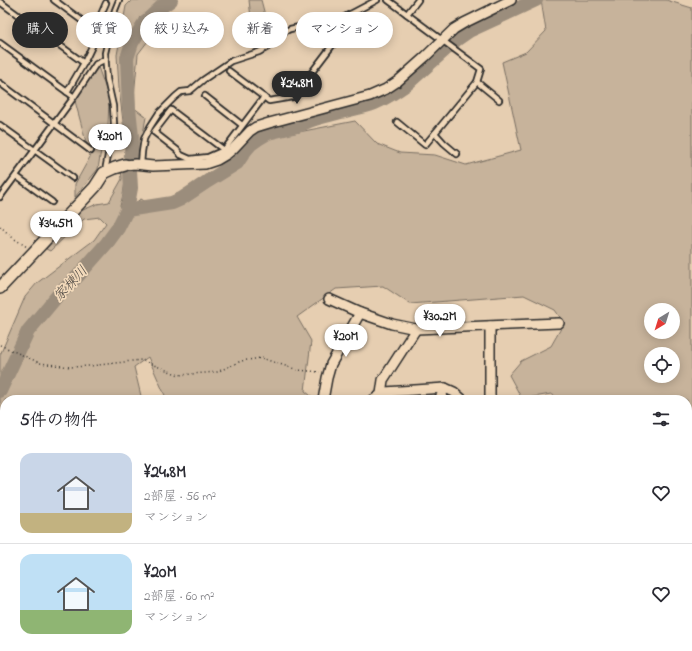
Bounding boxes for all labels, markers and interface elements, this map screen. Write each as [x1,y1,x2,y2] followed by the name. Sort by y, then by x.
[12,12,68,48] chip: 購入
[76,12,132,48] chip: 賃貸
[140,12,224,48] chip: 絞り込み
[232,12,288,48] chip: 新着
[296,12,393,48] chip: マンション
[264,71,330,105] pin: ¥24.8M
[281,74,313,93] text: ¥24.8M
[86,124,134,158] pin: ¥20M
[97,127,123,146] text: ¥20M
[23,211,89,245] pin: ¥34.5M
[39,214,73,233] text: ¥34.5M
[49,262,93,307] water label: 家棟川
[644,303,680,339] north arrow
[644,303,680,383] map controls
[407,304,473,338] pin: ¥30.2M
[423,307,457,326] text: ¥30.2M
[322,324,370,358] pin: ¥20M
[333,327,359,346] text: ¥20M
[644,347,680,383] button: locate
[20,408,98,433] text: 5件の物件
[650,408,672,430] icon: filters
[144,460,186,485] text: ¥24.8M
[52,469,100,517] icon: home
[650,482,672,504] icon: heart
[144,487,216,506] text: 2部屋 · 56 m²
[144,508,208,527] text: マンション
[144,560,177,585] text: ¥20M
[52,570,100,618] icon: home
[650,583,672,605] icon: heart
[144,587,214,606] text: 2部屋 · 60 m²
[144,608,208,627] text: マンション

